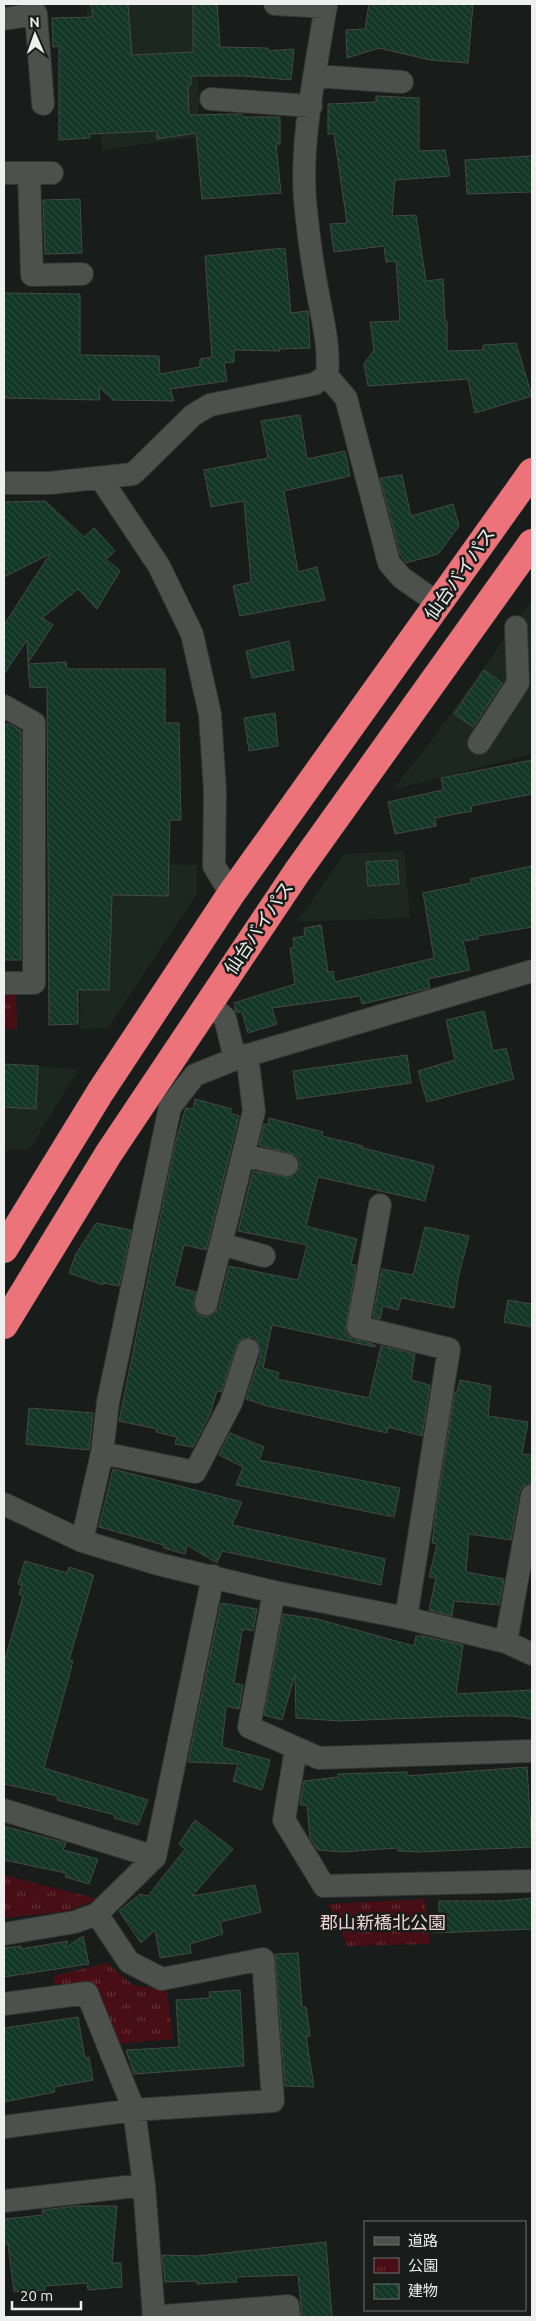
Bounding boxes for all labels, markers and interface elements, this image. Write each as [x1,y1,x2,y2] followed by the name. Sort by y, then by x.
[10,10,60,60] north arrow
[29,14,40,30] text: N
[420,524,498,623] street label: 仙台バイパス
[220,877,297,978] street label: 仙台バイパス
[320,1912,446,1932] park label: 郡山新橋北公園
[364,2221,526,2311] legend
[408,2232,438,2249] text: 道路
[408,2257,438,2274] text: 公園
[12,2278,81,2310] scale bar
[408,2282,438,2299] text: 建物
[20,2287,53,2304] text: 20 m

